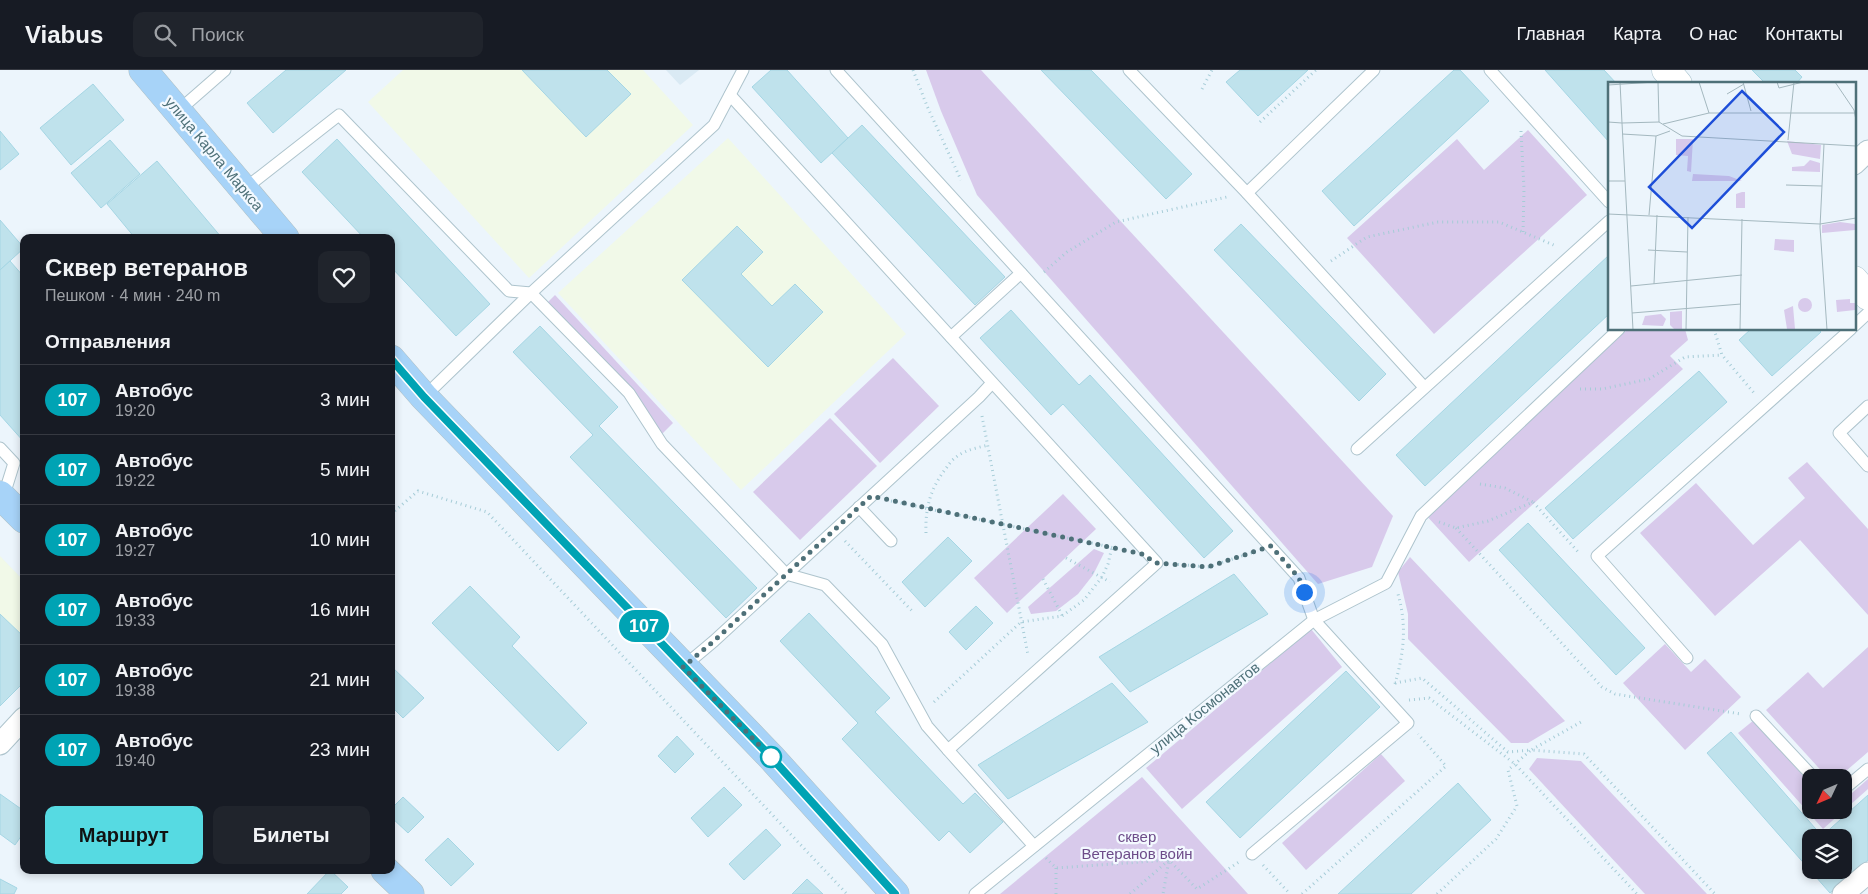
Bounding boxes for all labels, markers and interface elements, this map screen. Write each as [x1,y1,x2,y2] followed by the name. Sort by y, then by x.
[133,12,483,57] search box
[25,21,103,48] text: Viabus
[151,21,179,49] icon: search
[191,24,244,45] text: Поиск
[1517,24,1585,44] text: Главная
[1613,24,1661,44] text: Карта
[1689,24,1737,44] text: О нас
[1765,24,1843,44] text: Контакты
[1608,82,1856,330] inset map
[162,93,267,215] street label: улица Карла Маркса
[318,251,370,303] button: heart
[45,254,248,281] text: Сквер ветеранов
[45,287,220,304] text: Пешком · 4 мин · 240 m
[45,331,171,352] text: Отправления
[115,380,193,401] text: Автобус
[320,389,370,410] text: 3 мин
[57,390,88,410] text: 107
[115,402,155,419] text: 19:20
[115,450,193,471] text: Автобус
[320,459,370,480] text: 5 мин
[57,460,88,480] text: 107
[115,472,155,489] text: 19:22
[115,520,193,541] text: Автобус
[309,529,370,550] text: 10 мин
[57,530,88,550] text: 107
[115,542,155,559] text: 19:27
[1292,580,1317,605] your location
[115,590,193,611] text: Автобус
[309,599,370,620] text: 16 мин
[57,600,88,620] text: 107
[615,610,673,642] line badge: 107
[115,612,155,629] text: 19:33
[629,616,659,636] text: 107
[1147,658,1263,757] street label: улица Космонавтов
[115,660,193,681] text: Автобус
[309,669,370,690] text: 21 мин
[57,670,88,690] text: 107
[115,682,155,699] text: 19:38
[115,730,193,751] text: Автобус
[309,739,370,760] text: 23 мин
[57,740,88,760] text: 107
[760,746,782,768] unlabelled marker
[115,752,155,769] text: 19:40
[1802,769,1852,819] north arrow
[1802,769,1852,879] map controls
[45,806,203,864] button: Маршрут
[213,806,370,864] button: Билеты
[1081,828,1193,862] park label: сквер Ветеранов войн
[1802,829,1852,879] button: layers

